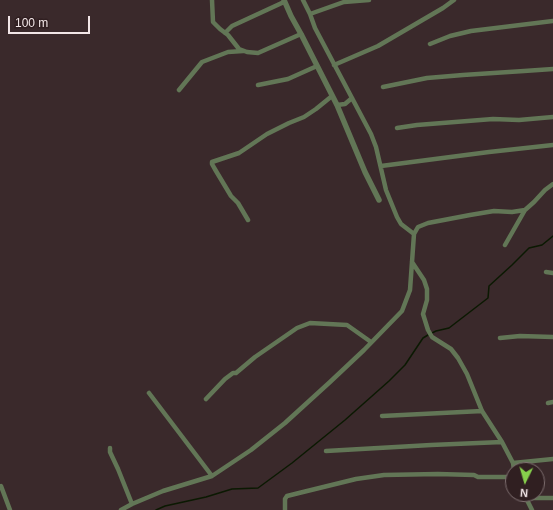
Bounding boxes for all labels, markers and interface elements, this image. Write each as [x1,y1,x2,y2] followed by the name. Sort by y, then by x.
[10,8,92,34] scale bar
[15,16,48,30] text: 100 m
[505,462,545,502] north arrow
[520,487,529,499] text: N

